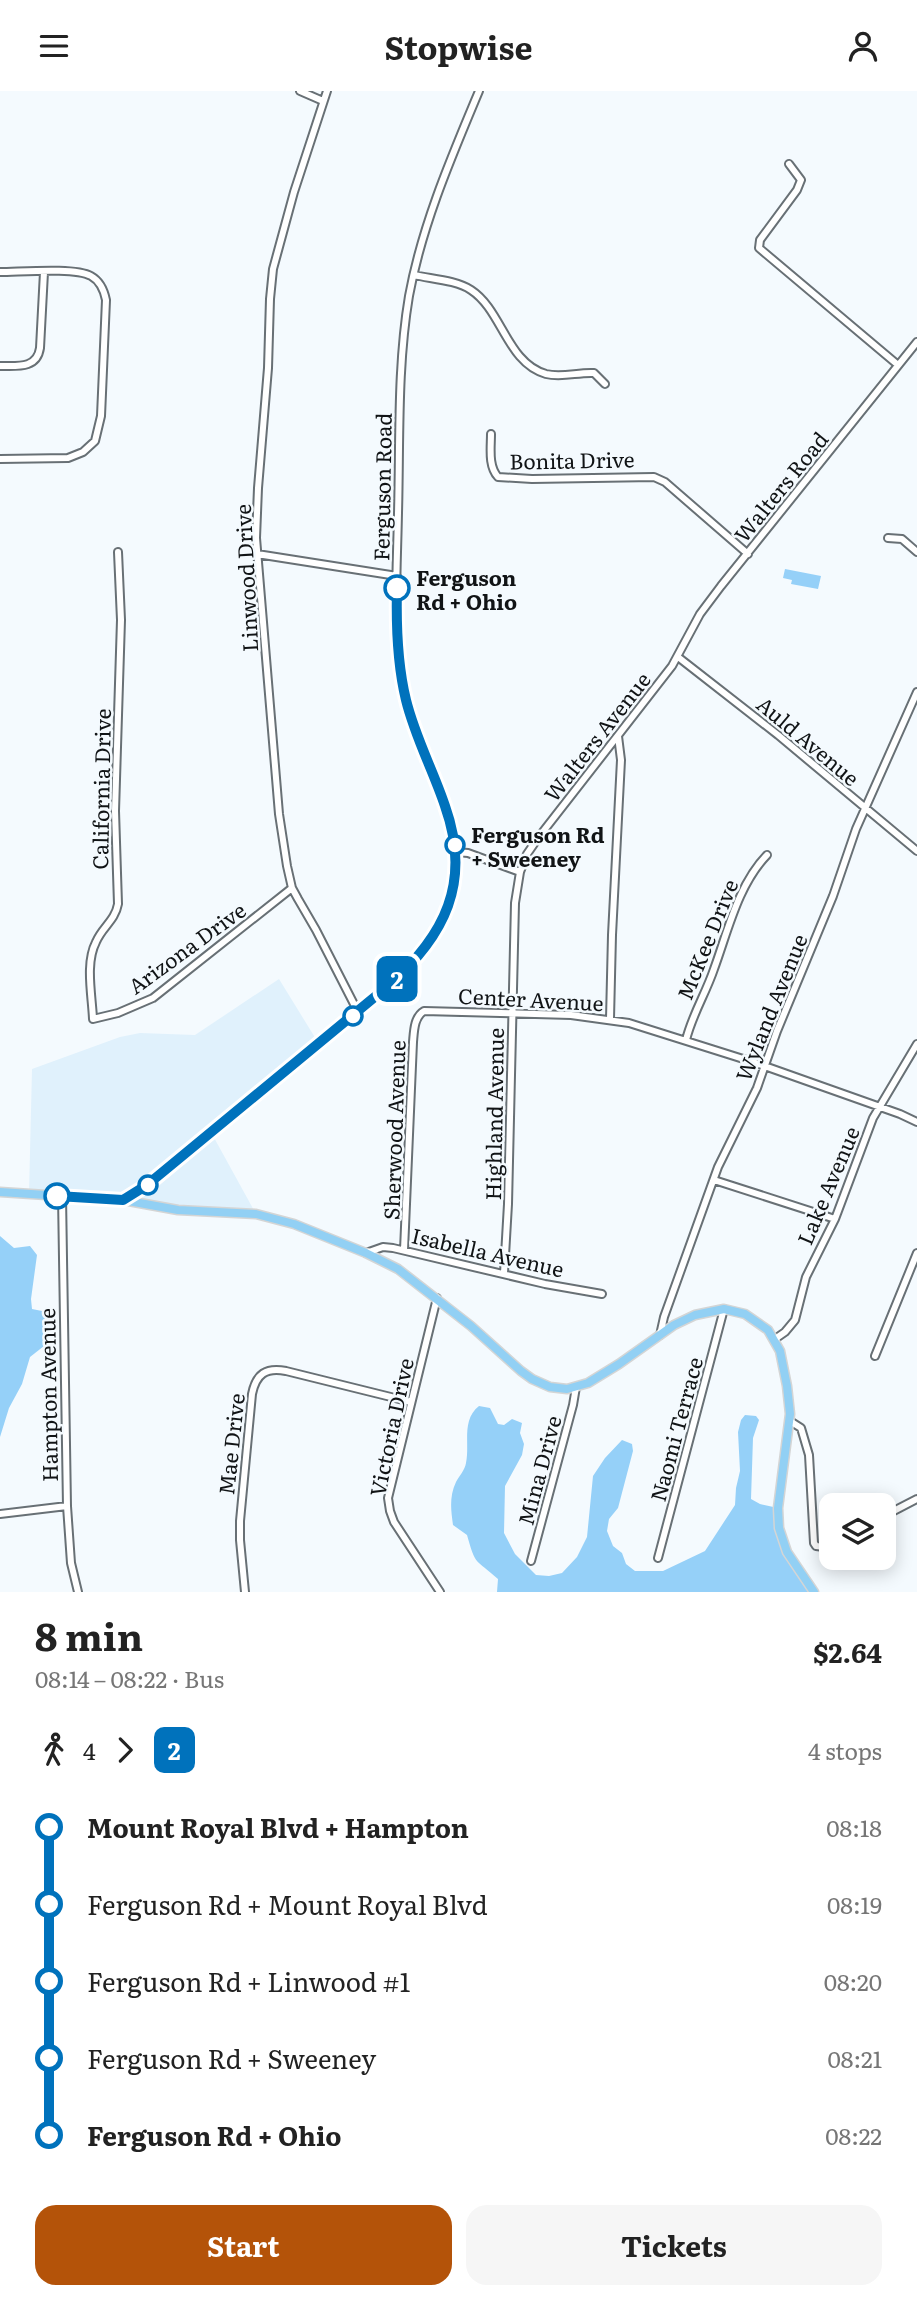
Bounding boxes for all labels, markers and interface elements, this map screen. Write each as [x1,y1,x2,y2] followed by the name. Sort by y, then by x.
[384,22,533,70] text: Stopwise
[35,27,73,65] icon: menu
[844,27,882,65] icon: person
[364,412,398,561] street label: Ferguson Road
[726,424,834,548] street label: Walters Road
[509,442,635,476] street label: Bonita Drive
[226,503,264,653] street label: Linwood Drive
[416,561,517,616] place label: Ferguson Rd + Ohio
[384,575,410,601] marker: Ferguson Rd + Ohio
[535,664,657,807] street label: Walters Avenue
[751,688,867,792] street label: Auld Avenue
[83,708,117,870] street label: California Drive
[471,818,605,873] place label: Ferguson Rd + Sweeney
[445,835,465,855] marker: Ferguson Rd + Sweeney
[668,874,744,1004] street label: McKee Drive
[121,894,251,1000] street label: Arizona Drive
[726,929,814,1085] street label: Wyland Avenue
[374,956,420,1002] line badge: 2
[391,961,403,996] text: 2
[457,979,605,1017] street label: Center Avenue
[343,1006,363,1026] unlabelled marker
[476,1027,510,1201] street label: Highland Avenue
[374,1039,412,1221] street label: Sherwood Avenue
[788,1121,866,1249] street label: Lake Avenue
[138,1175,158,1195] unlabelled marker
[44,1183,70,1209] unlabelled marker
[409,1218,567,1284] street label: Isabella Avenue
[30,1308,64,1482] street label: Hampton Avenue
[641,1353,709,1505] street label: Naomi Terrace
[360,1355,420,1499] street label: Victoria Drive
[209,1392,251,1496] street label: Mae Drive
[508,1412,568,1528] street label: Mina Drive
[819,1493,896,1570] map controls
[819,1493,896,1570] button: layers
[35,1606,143,1663] text: 8 min
[813,1632,882,1671] text: $2.64
[35,1661,224,1695] text: 08:14 – 08:22 · Bus
[35,1731,73,1769] icon: walk
[106,1731,144,1769] icon: forward
[168,1732,181,1767] text: 2
[83,1733,96,1767] text: 4
[808,1733,882,1767] text: 4 stops
[87,1807,469,1846] text: Mount Royal Blvd + Hampton
[826,1810,882,1844] text: 08:18
[87,1884,488,1923] text: Ferguson Rd + Mount Royal Blvd
[827,1887,882,1921] text: 08:19
[87,1961,410,2000] text: Ferguson Rd + Linwood #1
[824,1964,882,1998] text: 08:20
[87,2038,376,2077] text: Ferguson Rd + Sweeney
[828,2041,882,2075] text: 08:21
[87,2115,342,2154] text: Ferguson Rd + Ohio
[825,2118,882,2152] text: 08:22
[35,2205,452,2285] button: Start
[466,2205,882,2285] button: Tickets

